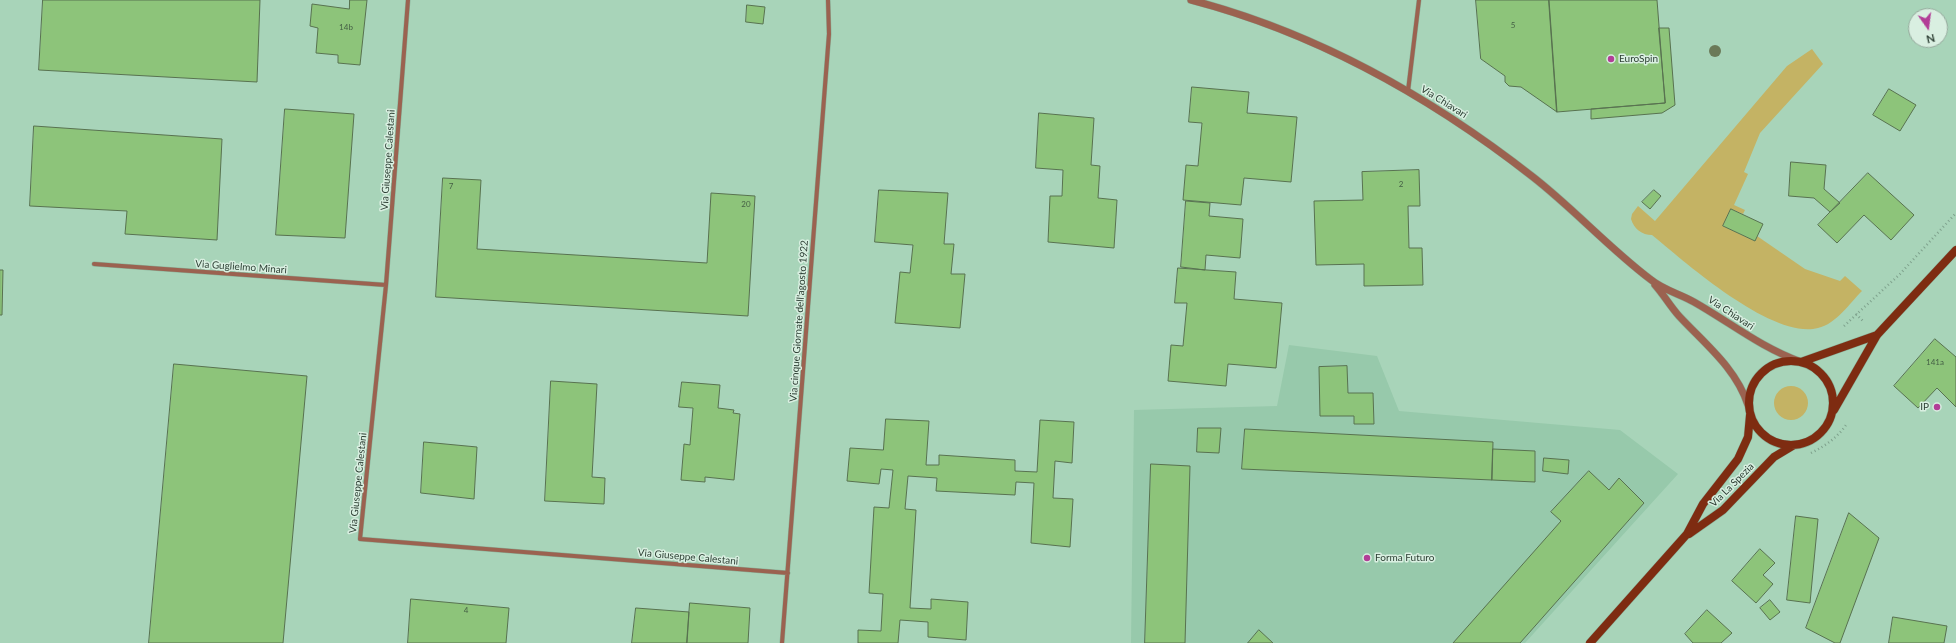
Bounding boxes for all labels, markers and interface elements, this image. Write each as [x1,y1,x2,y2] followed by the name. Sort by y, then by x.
[1908,8,1948,48] north arrow
[1511,20,1515,30] house number: 5
[339,22,353,32] house number: 14b
[1925,32,1936,46] text: N
[1619,53,1658,65] place label: EuroSpin
[1606,54,1616,64] marker: EuroSpin
[1419,83,1469,121] street label: Via Chiavari
[379,109,397,211] street label: Via Giuseppe Calestani
[1399,179,1403,189] house number: 2
[449,181,453,191] house number: 7
[741,199,751,209] house number: 20
[787,240,811,402] street label: Via cinque Giornate dell'agosto 1922
[195,258,287,276] street label: Via Guglielmo Minari
[1706,294,1756,332] street label: Via Chiavari
[1926,357,1944,367] house number: 141a
[1920,401,1929,413] place label: IP
[1932,402,1942,412] marker: IP
[347,432,369,534] street label: Via Giuseppe Calestani
[1707,460,1757,510] street label: Via La Spezia
[637,547,739,567] street label: Via Giuseppe Calestani
[1375,552,1434,564] place label: Forma Futuro
[1362,553,1372,563] marker: Forma Futuro
[464,605,468,615] house number: 4

